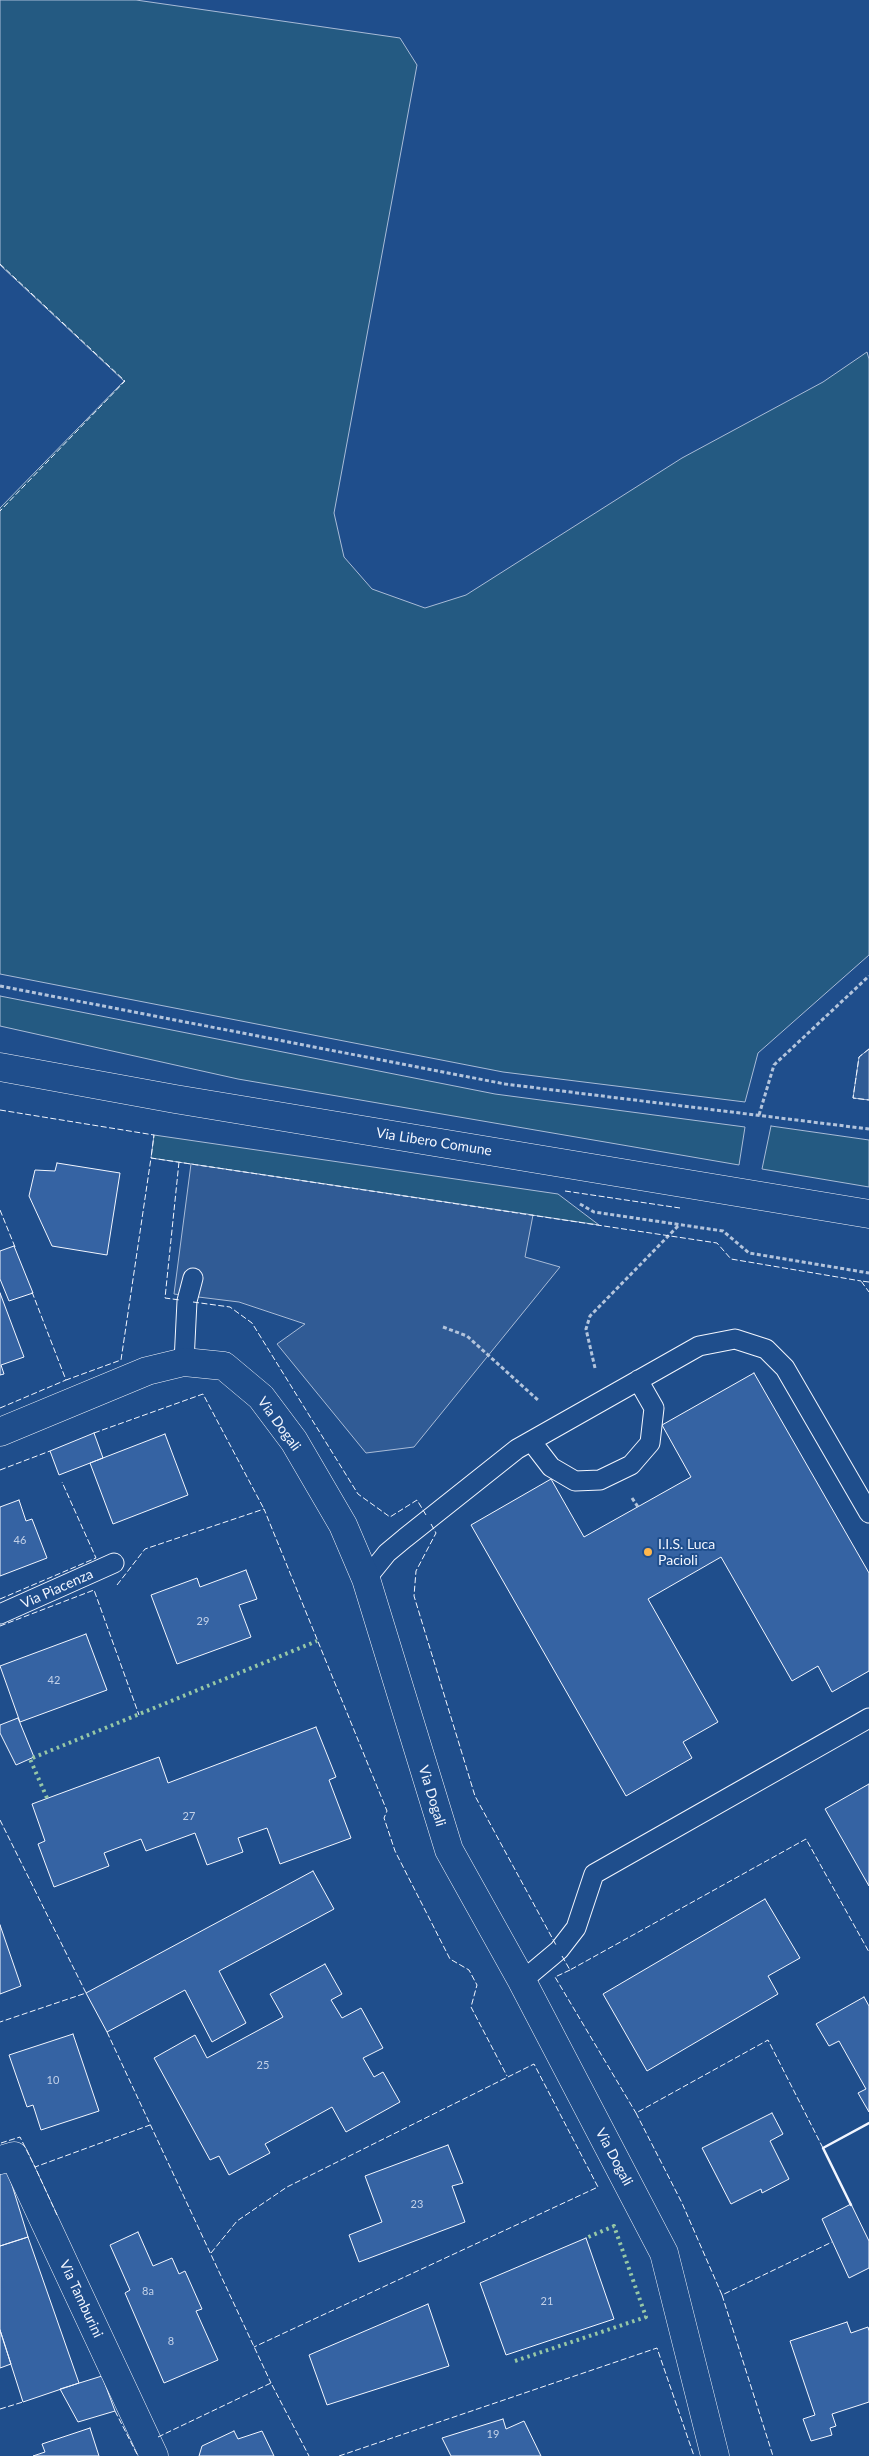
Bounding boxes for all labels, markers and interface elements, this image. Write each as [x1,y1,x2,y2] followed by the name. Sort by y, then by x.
[375,1125,493,1159] street label: Via Libero Comune
[254,1394,304,1454] street label: Via Dogali
[14,1533,26,1547] house number: 46
[658,1536,715,1568] place label: I.I.S. Luca Pacioli
[642,1546,654,1558] marker: I.I.S. Luca Pacioli
[18,1566,96,1612] street label: Via Piacenza
[197,1614,209,1628] house number: 29
[48,1673,60,1687] house number: 42
[415,1764,449,1828] street label: Via Dogali
[183,1809,195,1823] house number: 27
[257,2058,269,2072] house number: 25
[47,2073,59,2087] house number: 10
[592,2125,636,2189] street label: Via Dogali
[411,2197,423,2211] house number: 23
[56,2257,106,2341] street label: Via Tamburini
[142,2284,154,2298] house number: 8a
[541,2294,553,2308] house number: 21
[168,2334,174,2348] house number: 8
[487,2427,499,2441] house number: 19

